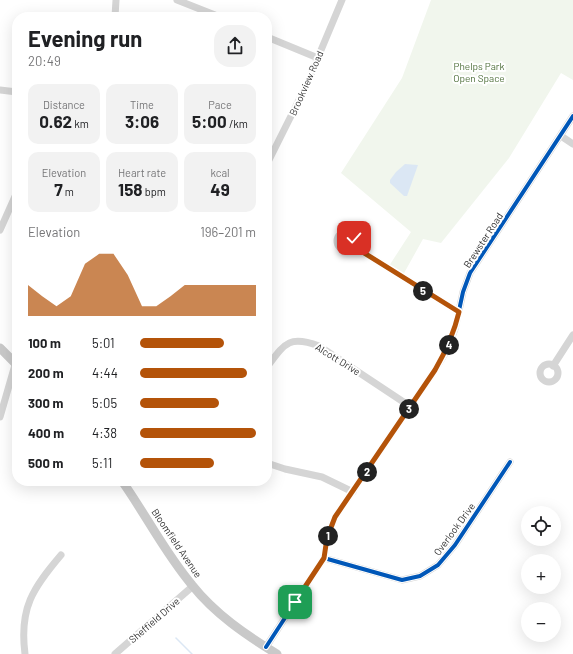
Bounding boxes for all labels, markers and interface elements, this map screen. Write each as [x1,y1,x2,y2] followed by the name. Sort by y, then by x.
[28,25,142,51] text: Evening run
[214,25,256,67] button: share
[286,49,326,117] street label: Brookview Road
[28,53,61,69] text: 20:49
[453,60,505,84] park label: Phelps Park Open Space
[43,98,85,111] text: Distance
[130,98,154,111] text: Time
[208,98,232,111] text: Pace
[39,111,72,131] text: 0.62
[125,111,159,131] text: 3:06
[192,111,227,131] text: 5:00
[72,117,89,130] text: km
[227,117,248,130] text: /km
[42,166,86,179] text: Elevation
[118,166,166,179] text: Heart rate
[210,166,230,179] text: kcal
[54,179,63,199] text: 7
[118,179,143,199] text: 158
[210,179,230,199] text: 49
[63,185,74,198] text: m
[143,185,166,198] text: bpm
[461,210,505,270] street label: Brewster Road
[337,221,371,255] pin
[28,224,80,240] text: Elevation
[200,224,256,240] text: 196–201 m
[343,227,365,249] icon: check
[413,281,433,301] pin: 5
[420,284,426,297] text: 5
[28,335,61,351] text: 100 m
[92,335,115,351] text: 5:01
[439,335,459,355] pin: 4
[446,338,452,351] text: 4
[313,341,363,377] street label: Alcott Drive
[28,365,64,381] text: 200 m
[92,365,118,381] text: 4:44
[28,395,63,411] text: 300 m
[92,395,117,411] text: 5:05
[399,399,419,419] pin: 3
[406,402,412,415] text: 3
[28,425,64,441] text: 400 m
[92,425,117,441] text: 4:38
[28,455,63,471] text: 500 m
[92,455,112,471] text: 5:11
[357,462,377,482] pin: 2
[364,465,370,478] text: 2
[431,500,477,558] street label: Overlook Drive
[149,506,205,580] street label: Bloomfield Avenue
[521,506,561,642] map controls
[521,506,561,546] button: locate
[318,526,338,546] pin: 1
[326,529,330,542] text: 1
[521,554,561,594] button: +
[278,585,312,619] pin
[284,591,306,613] icon: arrive
[126,595,182,645] street label: Sheffield Drive
[521,602,561,642] button: −

